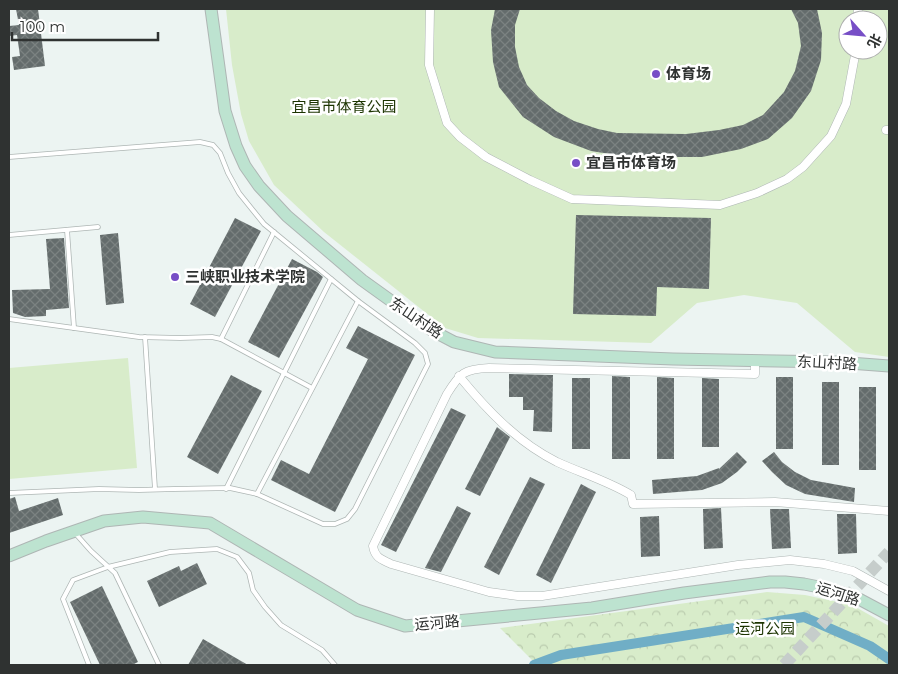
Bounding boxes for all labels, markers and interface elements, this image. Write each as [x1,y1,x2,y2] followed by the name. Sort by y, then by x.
[12,10,159,42] scale bar
[838,10,888,60] north arrow
[20,17,65,36] text: 100 m
[863,31,886,51] text: 北
[666,64,711,83] place label: 体育场
[650,68,662,80] marker: 体育场
[291,97,397,116] park label: 宜昌市体育公园
[586,153,676,172] place label: 宜昌市体育场
[570,157,582,169] marker: 宜昌市体育场
[185,267,305,286] place label: 三峡职业技术学院
[169,271,181,283] marker: 三峡职业技术学院
[386,293,446,342] street label: 东山村路
[797,351,857,374] street label: 东山村路
[814,578,862,610] street label: 运河路
[414,611,460,634] street label: 运河路
[735,619,795,638] park label: 运河公园

